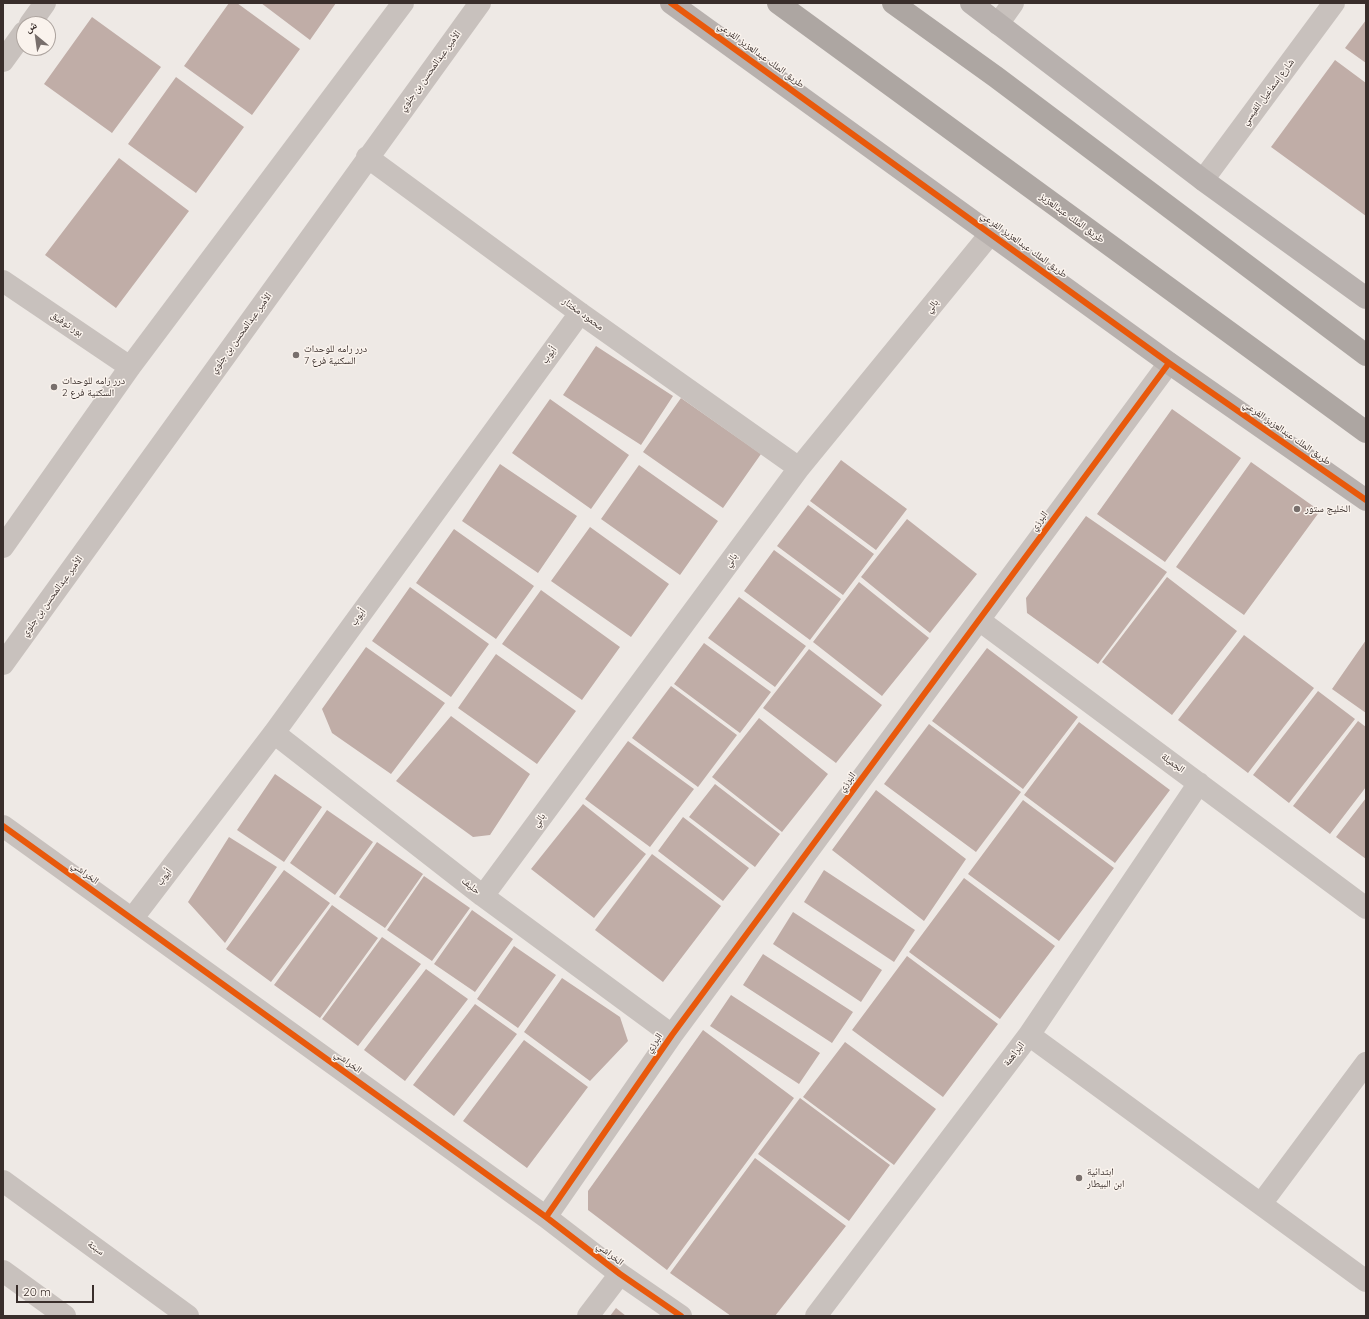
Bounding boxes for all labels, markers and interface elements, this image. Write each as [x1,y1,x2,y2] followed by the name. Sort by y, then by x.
[16,16,56,56] north arrow
[22,17,39,35] text: ش
[715,19,807,91] street label: طريق الملك عبدالعزيز الفرعي
[397,28,463,114] street label: الأمير عبدالمحسن بن جلوي
[1239,56,1297,128] street label: شارع إسماعيل القيسي
[1037,190,1107,246] street label: طريق الملك عبدالعزيز
[978,209,1070,281] street label: طريق الملك عبدالعزيز الفرعي
[208,290,274,376] street label: الأمير عبدالمحسن بن جلوي
[560,295,606,333] street label: محمود مختار
[923,297,941,315] street label: بالي
[49,309,85,339] street label: بور توفيق
[304,343,367,366] place label: درر رامه للوحدات السكنية فرع 7
[539,344,559,366] street label: أيوب
[291,350,301,360] marker: درر رامه للوحدات السكنية فرع 7
[62,375,125,398] place label: درر رامه للوحدات السكنية فرع 2
[49,382,59,392] marker: درر رامه للوحدات السكنية فرع 2
[1241,398,1333,468] street label: طريق الملك عبدالعزيز الفرعي
[1305,503,1350,515] place label: الخليج ستور
[1292,504,1302,514] marker: الخليج ستور
[1028,509,1050,533] street label: البرزي
[722,551,740,569] street label: بالي
[19,553,85,639] street label: الأمير عبدالمحسن بن جلوي
[348,606,368,628] street label: أيوب
[1159,751,1187,775] street label: الجميلة
[836,770,858,794] street label: البرزي
[530,811,548,829] street label: بالي
[69,859,101,887] street label: الخراشي
[154,866,174,888] street label: أيوب
[459,875,483,897] street label: حليف
[643,1031,665,1055] street label: البرزي
[1001,1039,1027,1069] street label: البراهمة
[332,1048,364,1076] street label: الخراشي
[1087,1166,1124,1190] place label: ابتدائية ابن البيطار
[1074,1173,1084,1183] marker: ابتدائية ابن البيطار
[85,1238,107,1258] street label: سبتة
[594,1240,626,1268] street label: الخراشي
[18,1277,96,1303] scale bar
[23,1284,51,1299] text: 20 m

